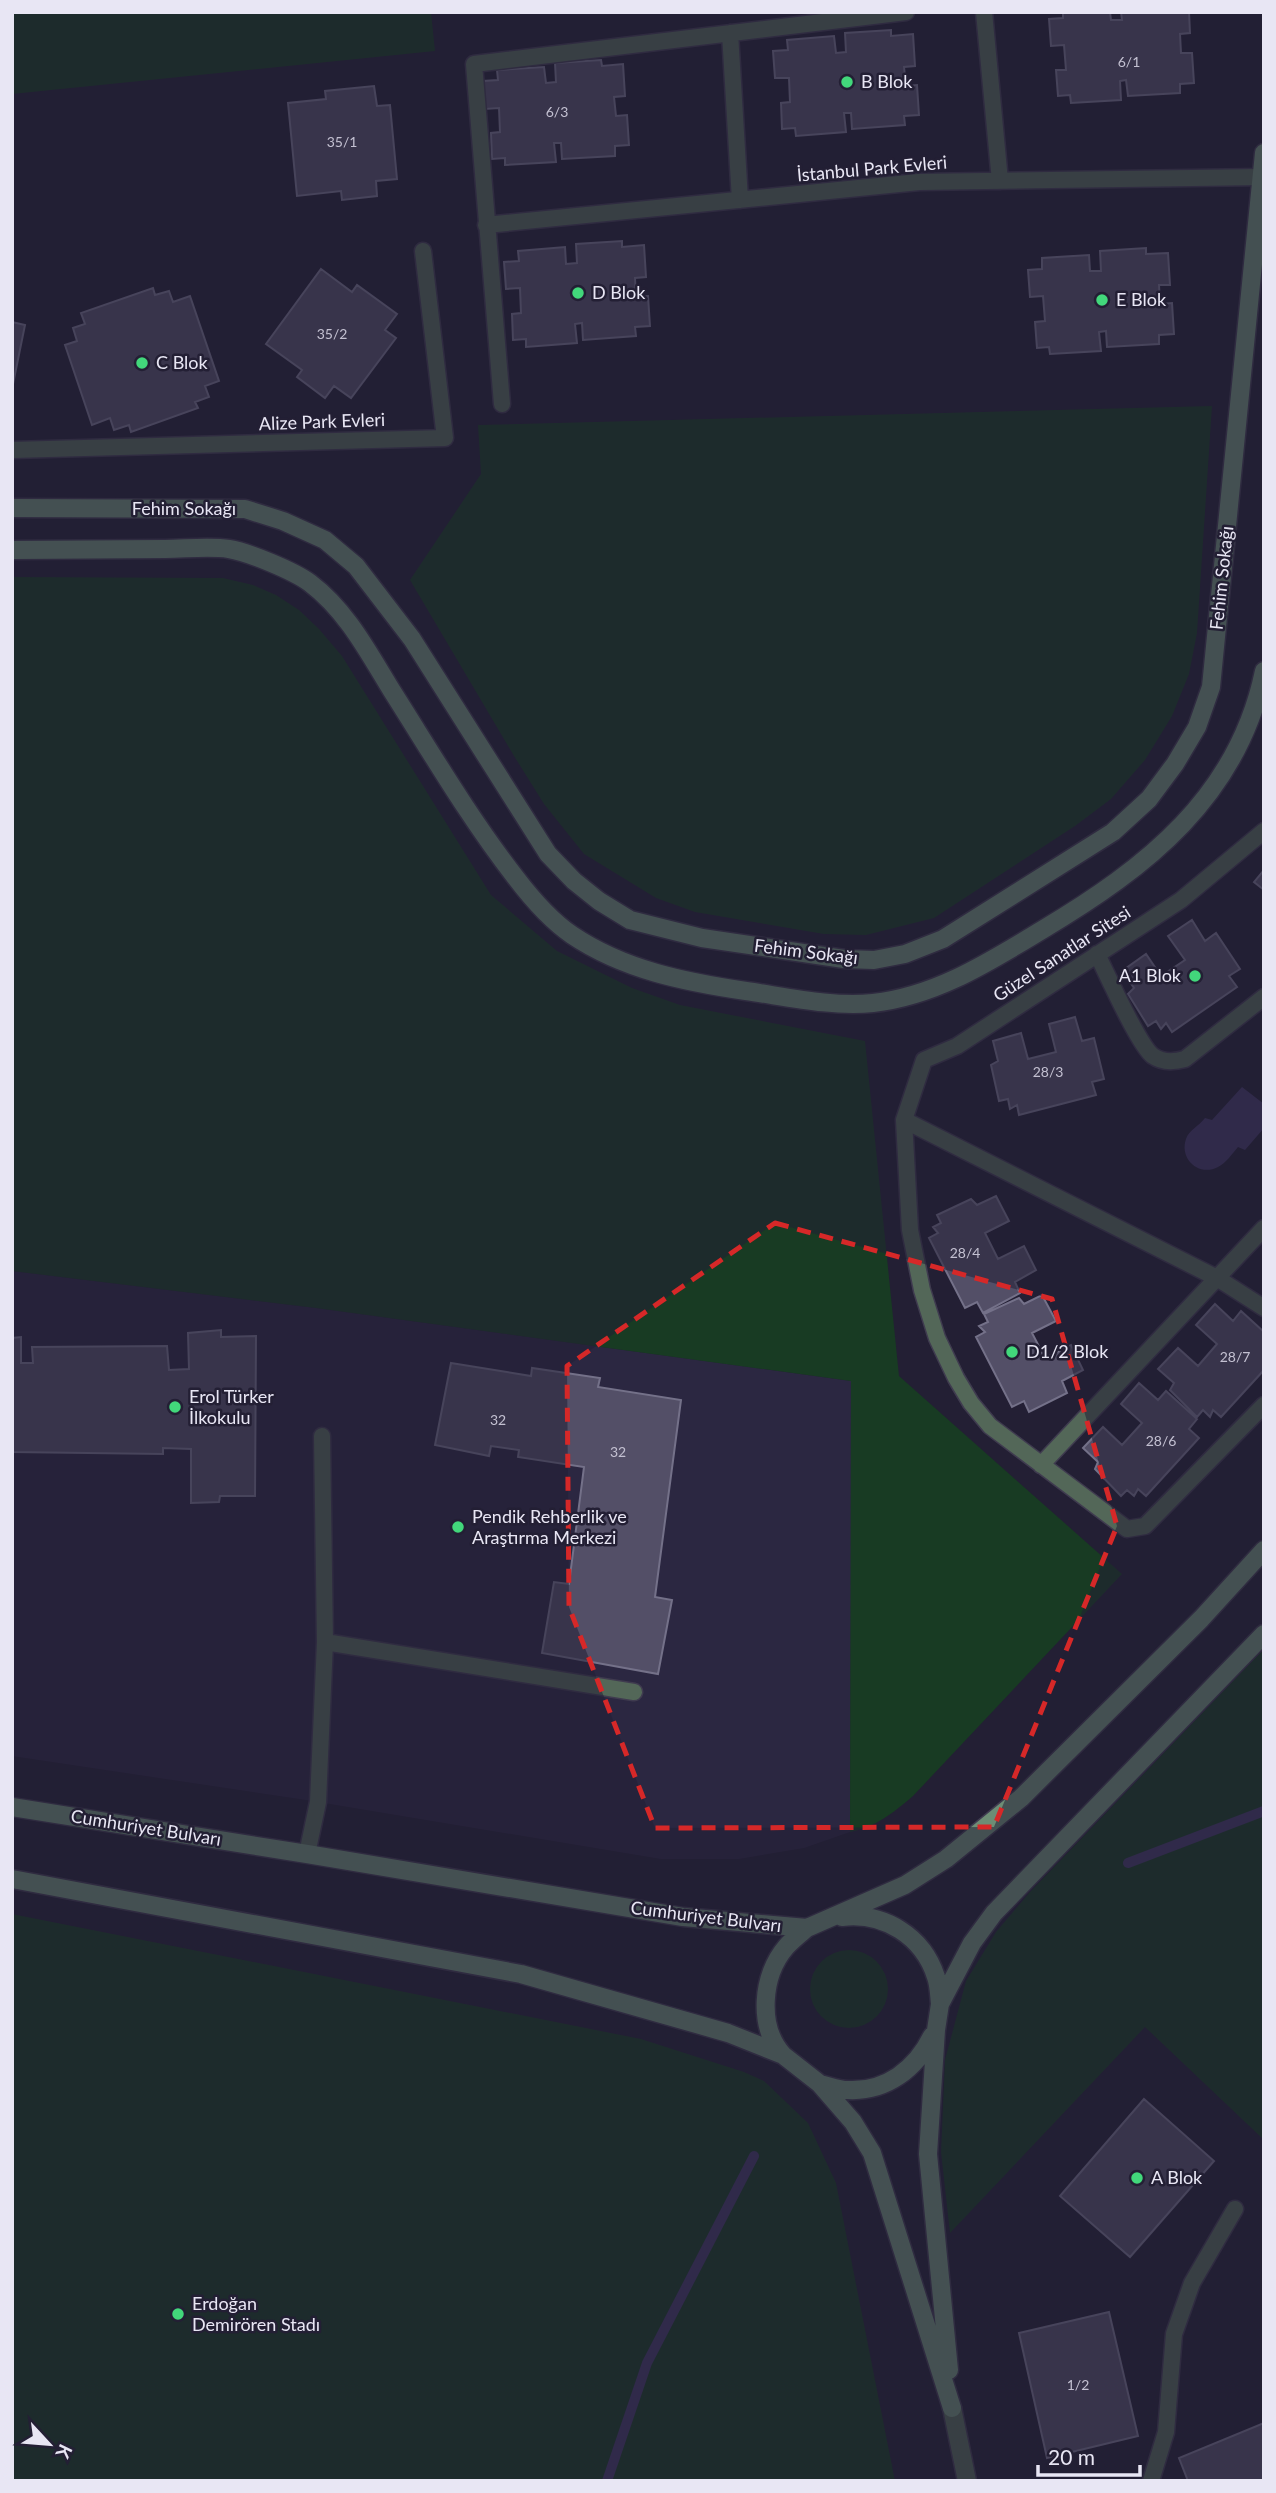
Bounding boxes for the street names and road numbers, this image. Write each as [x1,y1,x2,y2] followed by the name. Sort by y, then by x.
[796,150,948,186] street label: İstanbul Park Evleri
[258,408,386,434] street label: Alize Park Evleri
[132,497,236,519] street label: Fehim Sokağı
[1205,525,1237,631] street label: Fehim Sokağı
[989,901,1134,1006] street label: Güzel Sanatlar Sitesi
[753,934,859,968] street label: Fehim Sokağı
[69,1804,223,1850] street label: Cumhuriyet Bulvarı
[629,1896,783,1936] street label: Cumhuriyet Bulvarı

